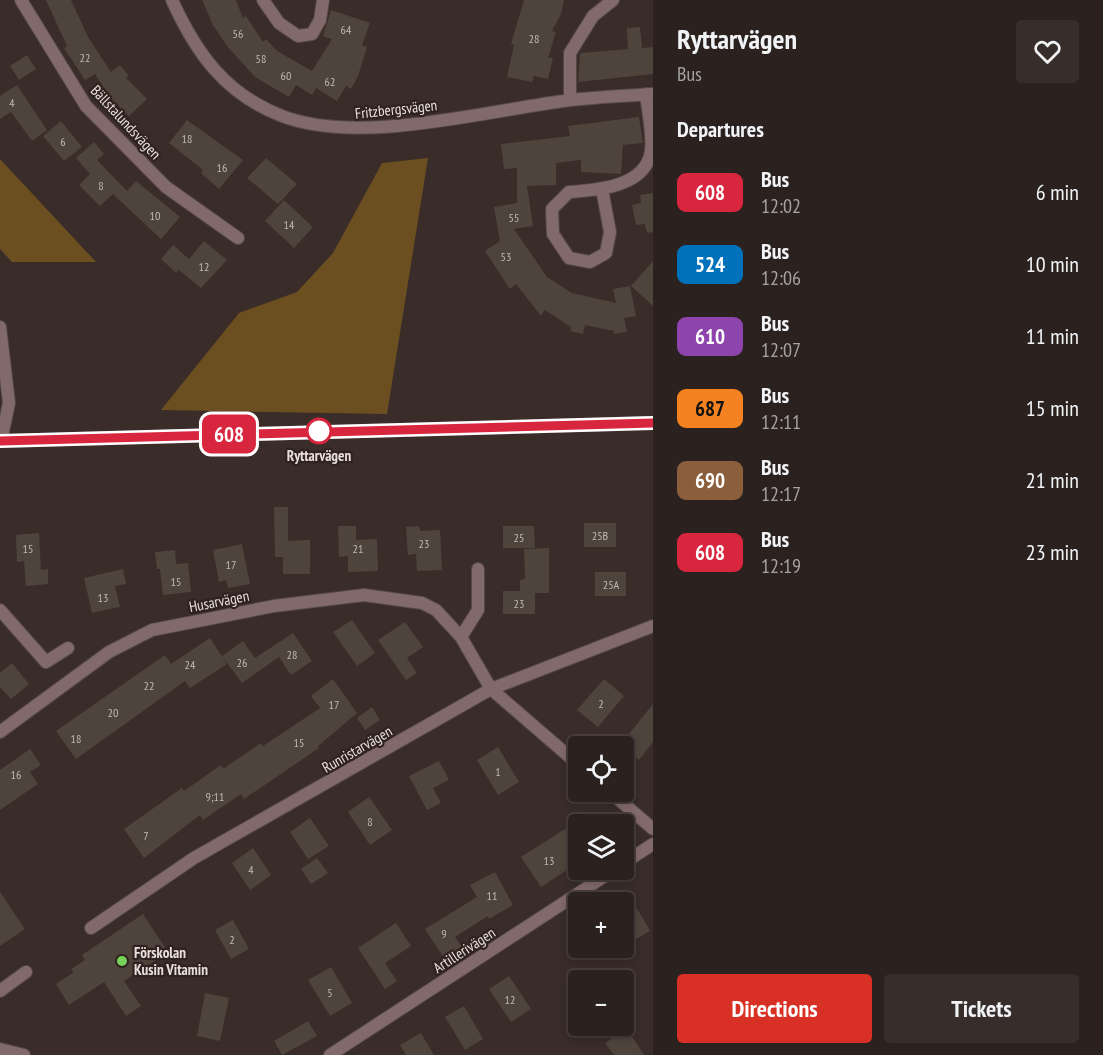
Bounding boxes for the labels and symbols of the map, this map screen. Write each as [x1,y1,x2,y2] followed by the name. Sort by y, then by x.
[341,22,352,37] house number: 64
[233,26,243,41] house number: 56
[529,31,539,46] house number: 28
[80,50,90,65] house number: 22
[256,51,266,66] house number: 58
[281,68,291,83] house number: 60
[325,74,335,89] house number: 62
[87,81,165,163] street label: Bällstalundsvägen
[9,95,15,110] house number: 4
[354,95,438,123] street label: Fritzbergsvägen
[182,131,192,146] house number: 18
[60,134,66,149] house number: 6
[217,160,227,175] house number: 16
[98,178,104,193] house number: 8
[150,208,160,223] house number: 10
[509,210,519,225] house number: 55
[284,217,295,232] house number: 14
[501,249,511,264] house number: 53
[199,259,209,274] house number: 12
[194,414,264,454] line badge: 608
[306,418,332,444] marker: Ryttarvägen
[287,446,351,465] place label: Ryttarvägen
[592,528,609,543] house number: 25B
[514,530,524,545] house number: 25
[419,536,429,551] house number: 23
[23,541,33,556] house number: 15
[353,541,363,556] house number: 21
[226,557,236,572] house number: 17
[171,574,181,589] house number: 15
[603,577,620,592] house number: 25A
[187,586,251,616] street label: Husarvägen
[98,590,108,605] house number: 13
[514,596,524,611] house number: 23
[287,647,297,662] house number: 28
[237,655,247,670] house number: 26
[185,657,196,672] house number: 24
[144,678,154,693] house number: 22
[598,696,604,711] house number: 2
[329,697,339,712] house number: 17
[108,705,118,720] house number: 20
[318,721,396,777] street label: Runristarvägen
[71,731,81,746] house number: 18
[294,735,304,750] house number: 15
[495,764,501,779] house number: 1
[11,767,21,782] house number: 16
[206,789,224,804] house number: 9;11
[367,814,373,829] house number: 8
[143,828,149,843] house number: 7
[544,853,554,868] house number: 13
[248,862,254,877] house number: 4
[487,888,497,903] house number: 11
[429,923,499,977] street label: Artillerivägen
[441,926,447,941] house number: 9
[229,932,235,947] house number: 2
[134,943,208,979] place label: Förskolan Kusin Vitamin
[115,954,129,968] marker: Förskolan Kusin Vitamin
[327,985,333,1000] house number: 5
[505,992,515,1007] house number: 12

